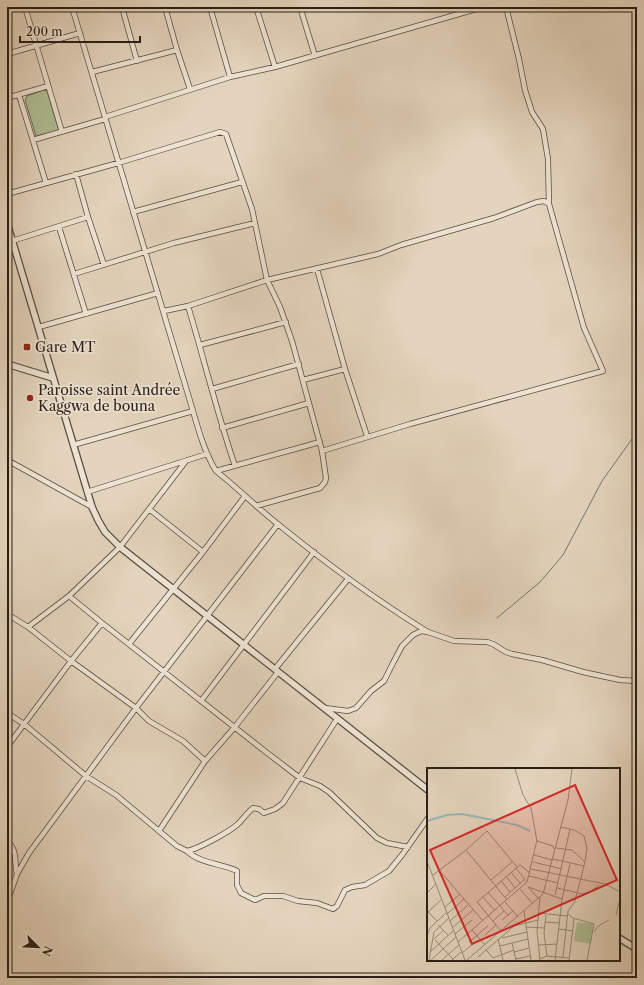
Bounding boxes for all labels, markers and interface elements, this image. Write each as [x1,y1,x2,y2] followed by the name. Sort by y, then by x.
[20,18,140,44] scale bar
[26,24,63,39] text: 200 m
[35,338,96,356] place label: Gare MT
[22,342,32,352] marker: Gare MT
[38,381,181,415] place label: Paroisse saint Andrée Kaggwa de bouna
[25,393,35,403] marker: Paroisse saint Andrée Kaggwa de bouna
[427,768,620,961] inset map
[18,927,58,967] north arrow
[39,944,55,959] text: N

